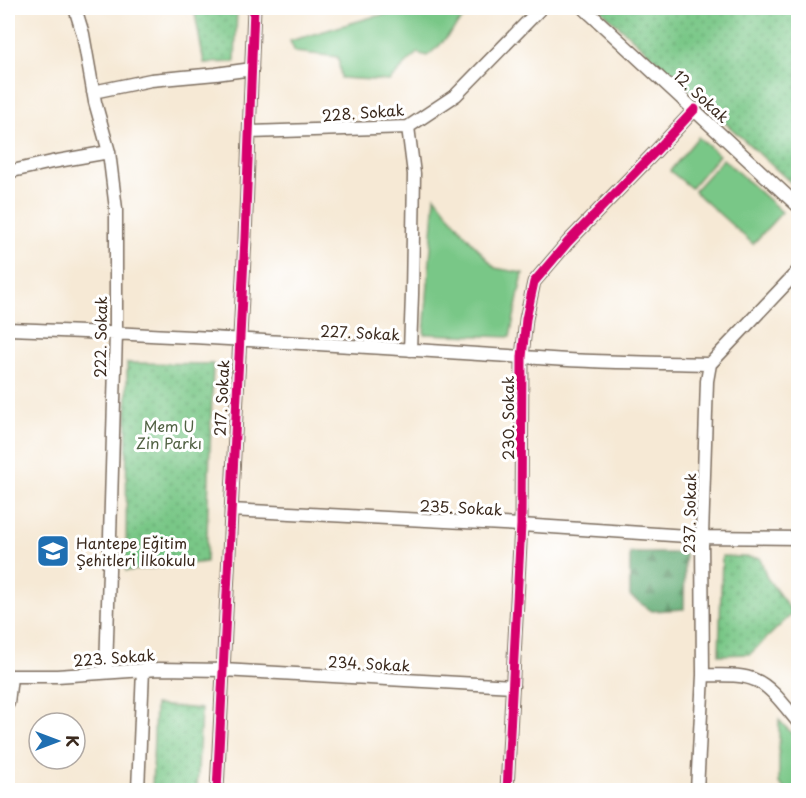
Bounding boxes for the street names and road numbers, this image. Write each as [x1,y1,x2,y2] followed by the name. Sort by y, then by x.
[669,64,735,128] street label: 12. Sokak
[321,98,405,126] street label: 228. Sokak
[88,295,112,378] street label: 222. Sokak
[319,318,401,346] street label: 227. Sokak
[208,359,235,437] street label: 217. Sokak
[496,375,519,460] street label: 230. Sokak
[677,472,701,553] street label: 237. Sokak
[419,493,503,521] street label: 235. Sokak
[72,643,156,671] street label: 223. Sokak
[328,649,411,677] street label: 234. Sokak

